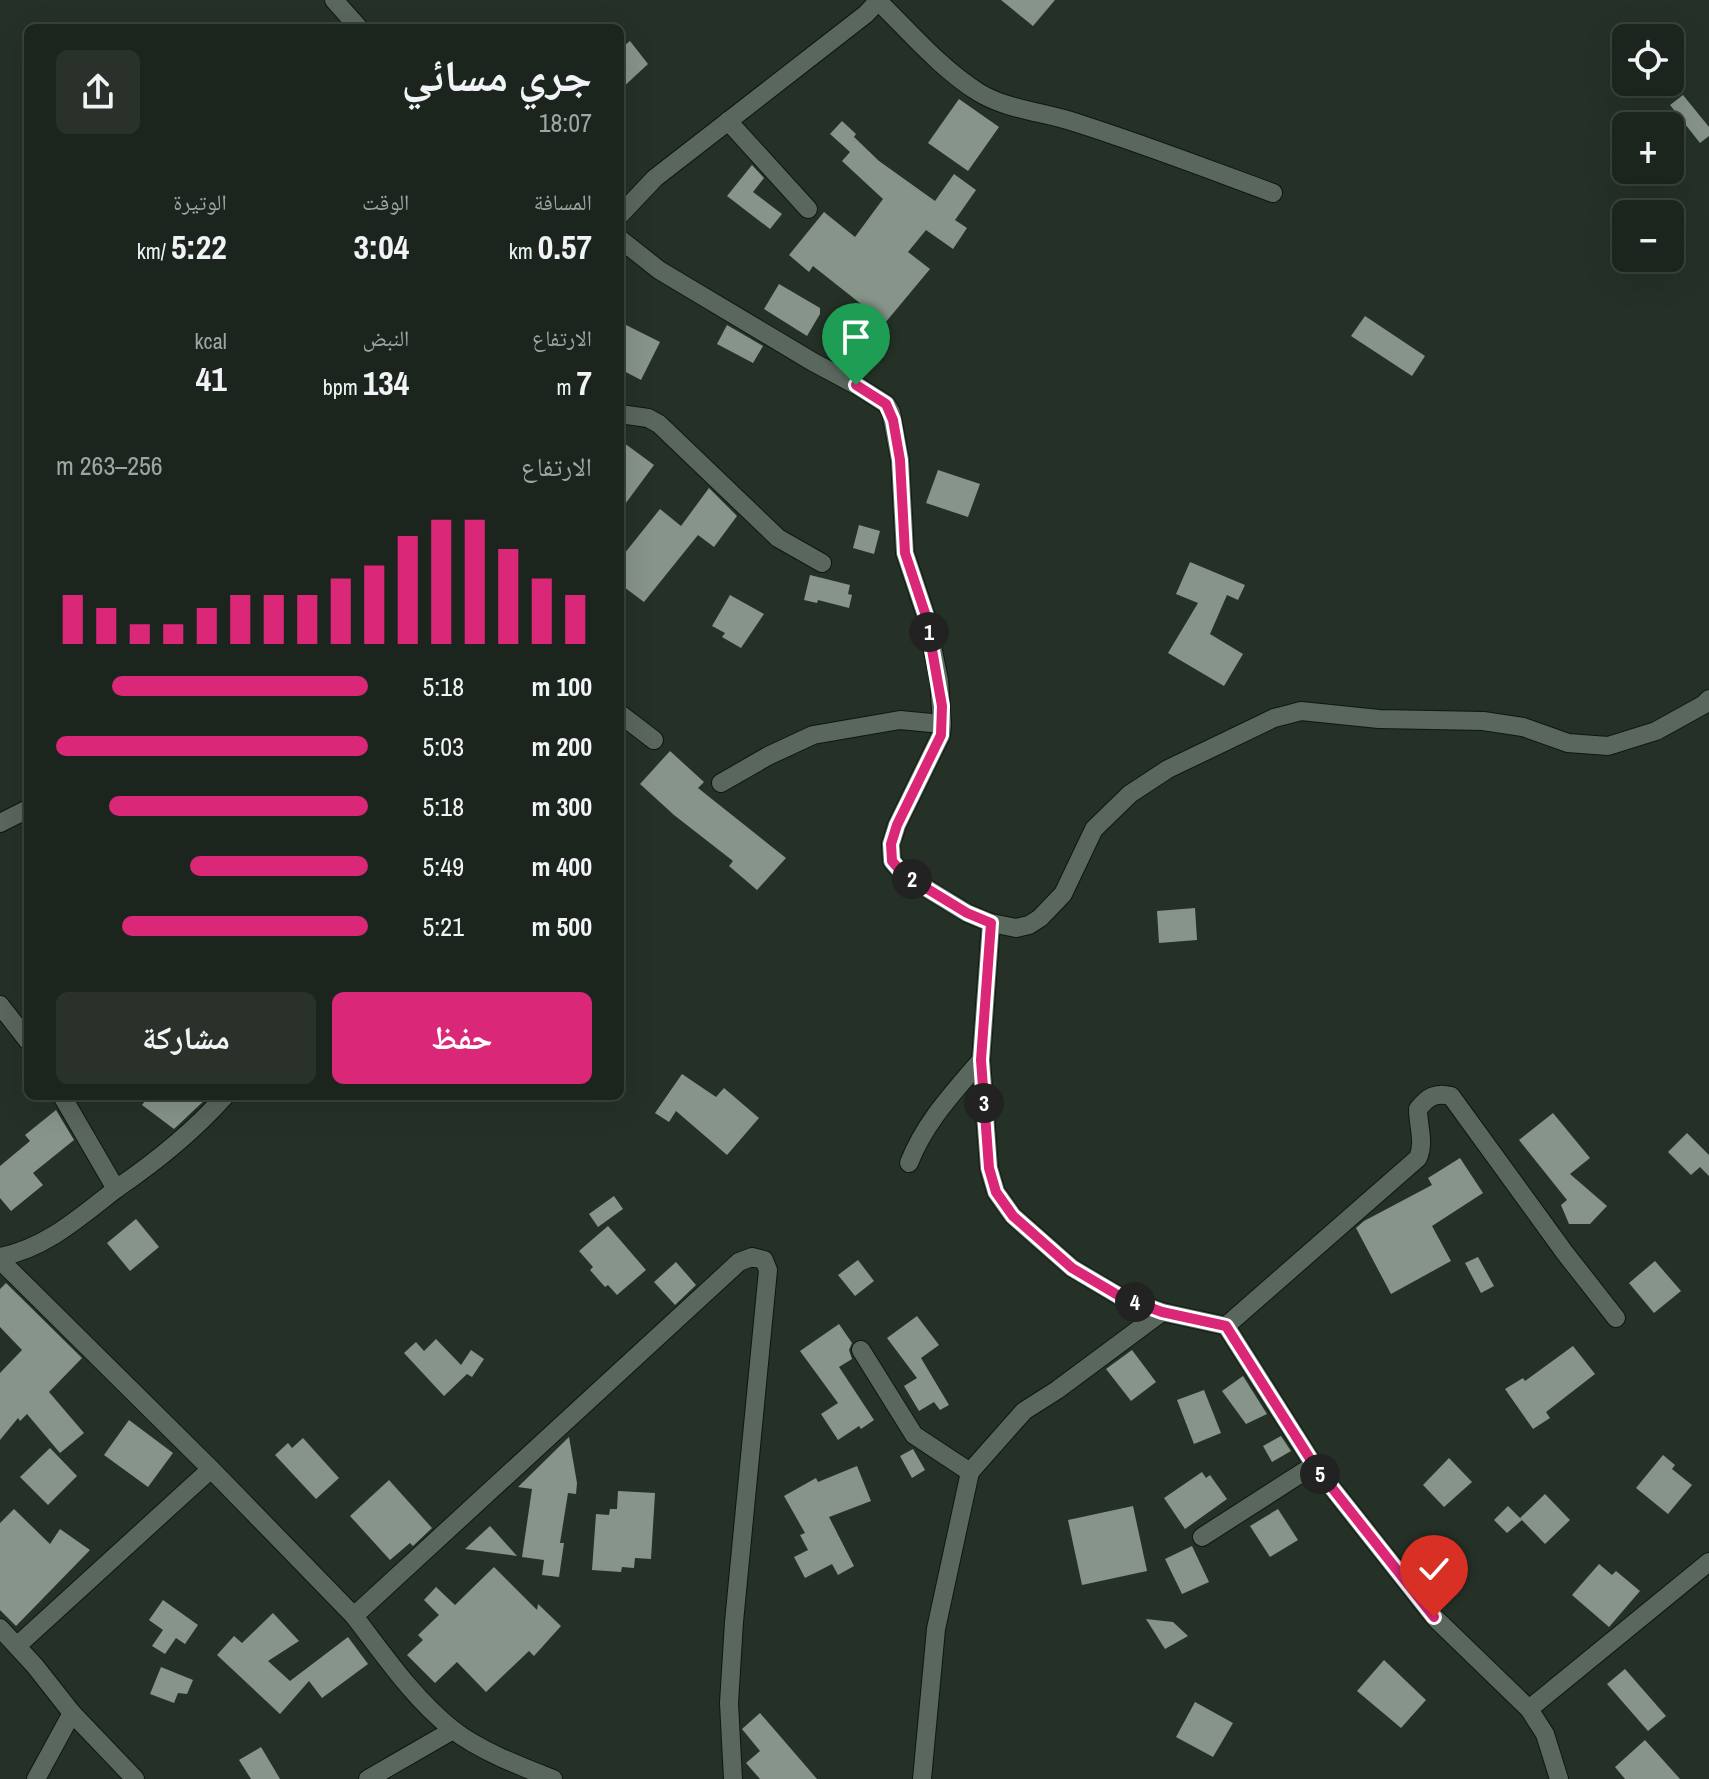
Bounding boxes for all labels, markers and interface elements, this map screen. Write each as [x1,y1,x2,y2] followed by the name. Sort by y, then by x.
[1612,24,1684,272] map controls
[1612,24,1684,96] button: locate
[401,45,592,105] text: جري مسائي
[56,50,140,134] button: share
[539,105,592,140] text: 18:07
[1612,112,1684,184] button: +
[173,187,227,217] text: الوتيرة
[362,187,409,217] text: الوقت
[534,187,592,217] text: المسافة
[1612,200,1684,272] button: −
[171,224,227,270] text: 5:22
[354,224,409,270] text: 3:04
[538,224,592,270] text: 0.57
[137,236,171,266] text: /km
[509,236,538,266] text: km
[822,303,890,385] pin
[834,315,878,359] icon: arrive
[362,323,409,353] text: النبض
[532,323,592,353] text: الارتفاع
[195,326,227,356] text: kcal
[196,356,227,402] text: 41
[363,360,409,406] text: 134
[576,360,592,406] text: 7
[323,372,363,402] text: bpm
[556,372,576,402] text: m
[56,448,163,483] text: 256–263 m
[521,449,592,484] text: الارتفاع
[909,612,949,652] pin: 1
[924,617,934,647] text: 1
[423,669,464,704] text: 5:18
[532,669,592,704] text: 100 m
[423,729,464,764] text: 5:03
[532,729,592,764] text: 200 m
[423,789,464,824] text: 5:18
[532,789,592,824] text: 300 m
[423,849,464,884] text: 5:49
[532,849,592,884] text: 400 m
[892,859,932,899] pin: 2
[907,864,917,894] text: 2
[423,909,464,944] text: 5:21
[532,909,592,944] text: 500 m
[56,992,316,1084] button: مشاركة
[332,992,592,1084] button: حفظ
[964,1083,1004,1123] pin: 3
[979,1088,989,1118] text: 3
[1115,1282,1155,1322] pin: 4
[1130,1287,1140,1317] text: 4
[1300,1454,1340,1494] pin: 5
[1315,1459,1325,1489] text: 5
[1400,1535,1468,1617] pin
[1412,1547,1456,1591] icon: check

